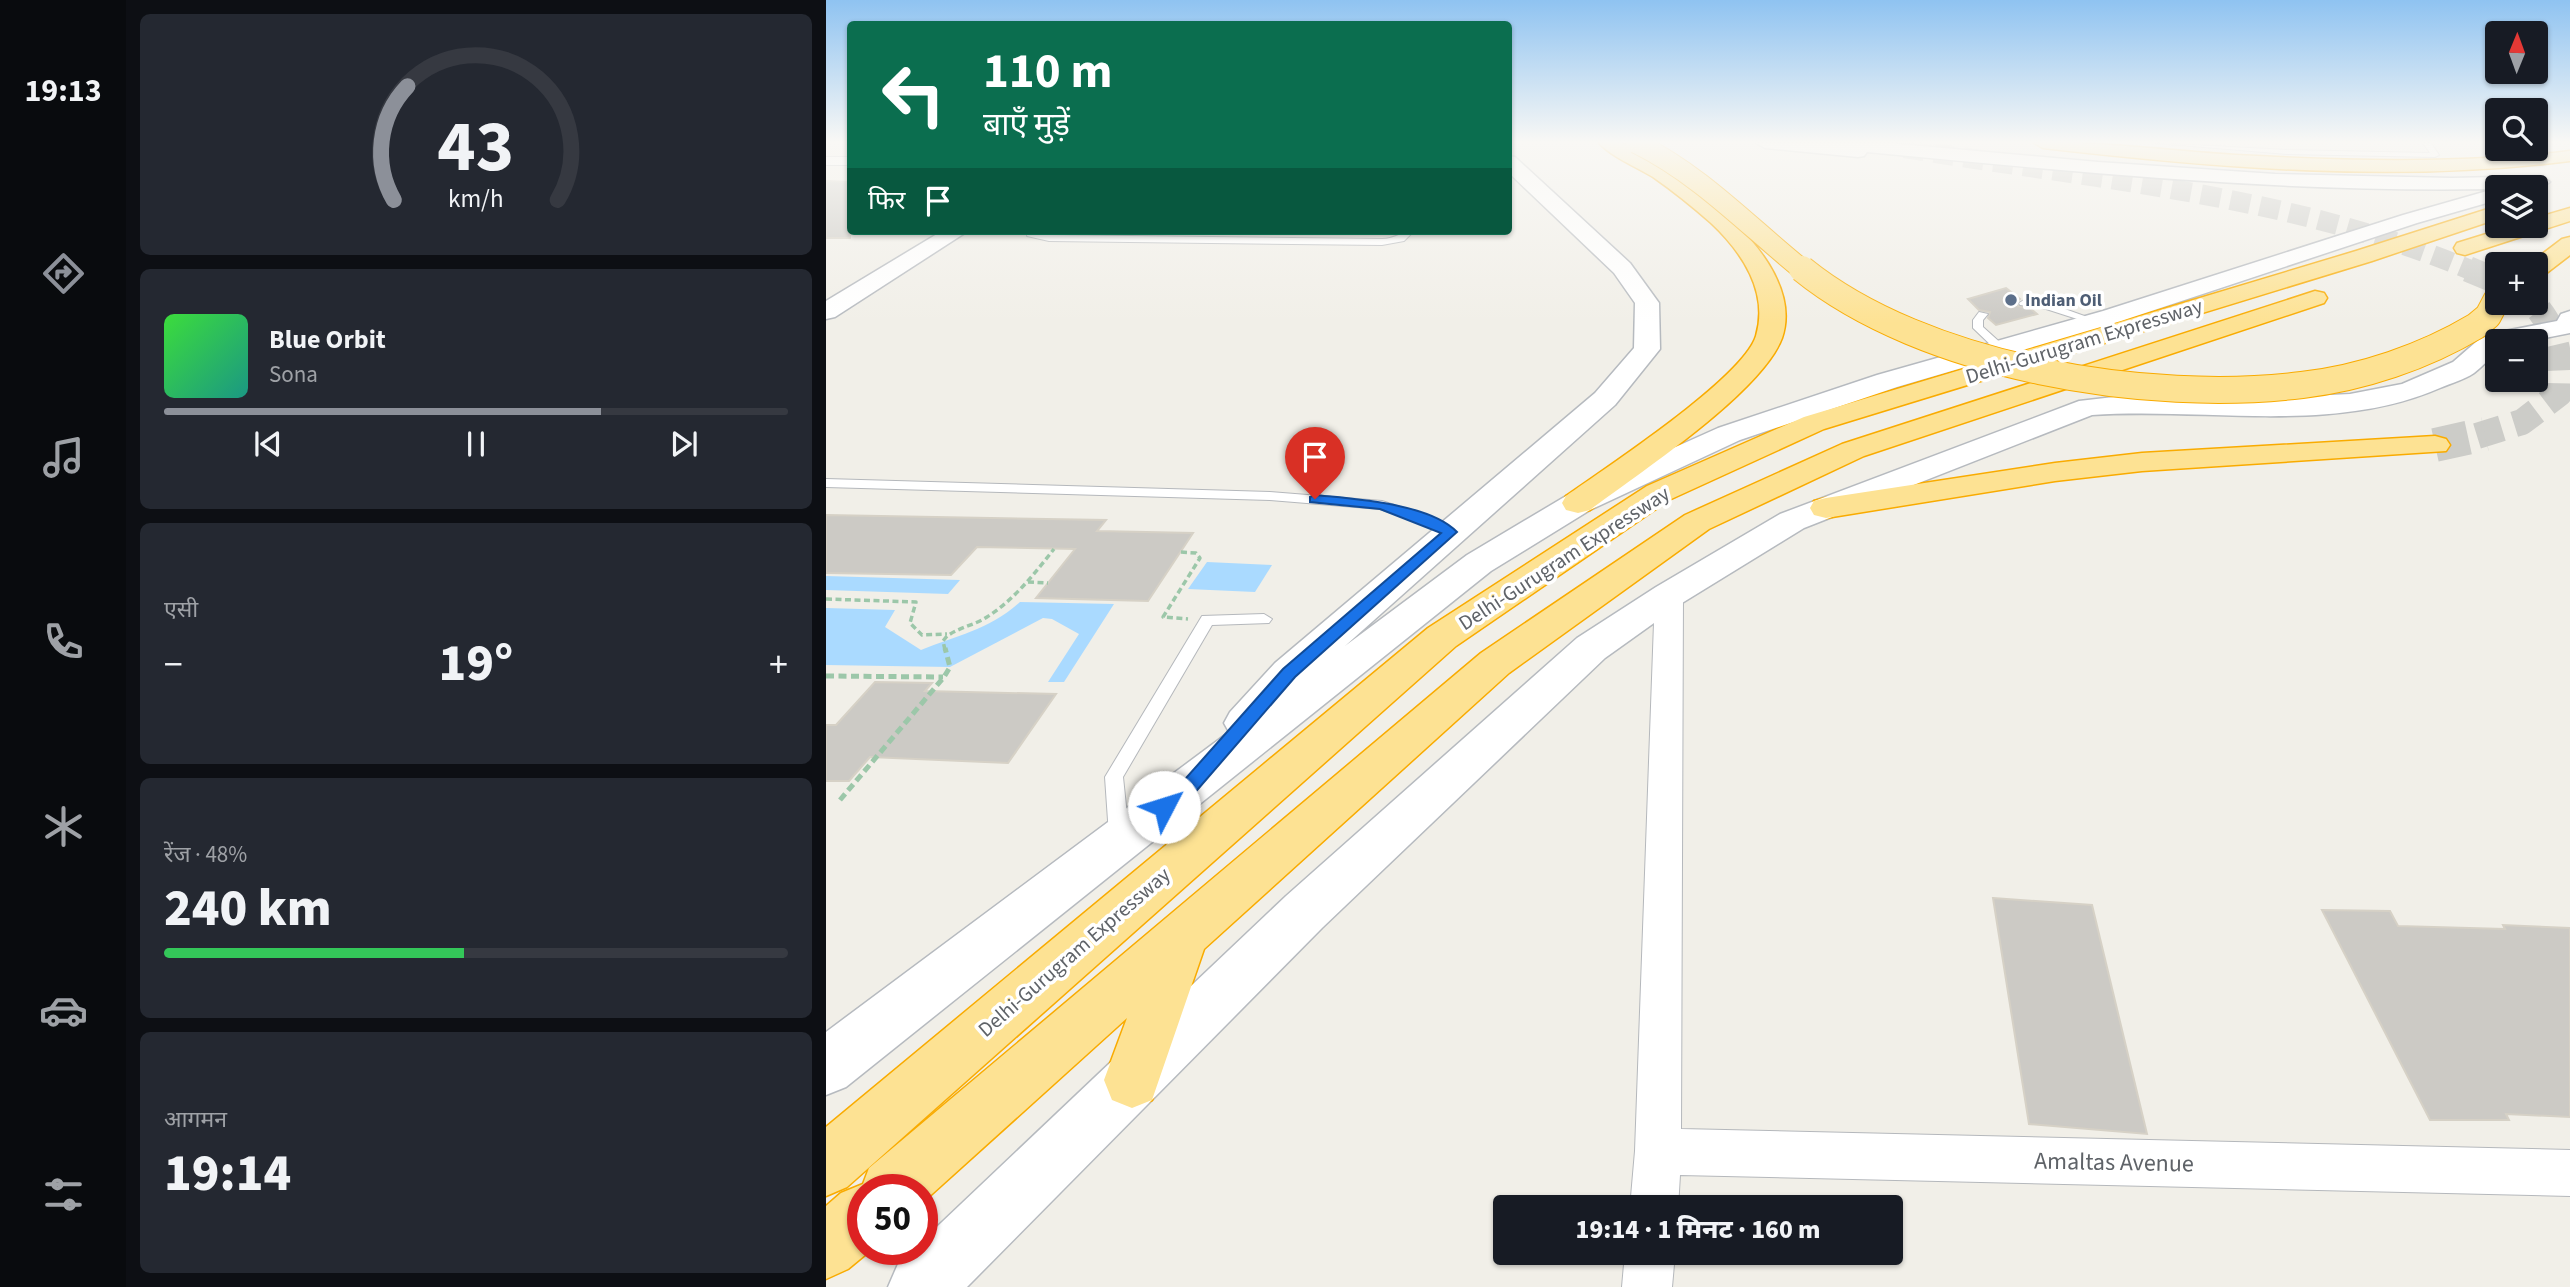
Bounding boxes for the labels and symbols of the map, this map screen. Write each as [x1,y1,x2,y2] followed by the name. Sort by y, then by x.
[2485,21,2548,84] north arrow
[2025,288,2102,313] place label: Indian Oil
[1962,291,2206,391] street label: Delhi-Gurugram Expressway
[2003,292,2019,308] marker: Indian Oil
[1285,427,1345,499] pin
[1453,478,1676,638] street label: Delhi-Gurugram Expressway
[1127,770,1201,844] position arrow
[971,860,1177,1044] street label: Delhi-Gurugram Expressway
[2034,1144,2194,1181] street label: Amaltas Avenue
[847,1174,938,1265] speed limit sign: 50

